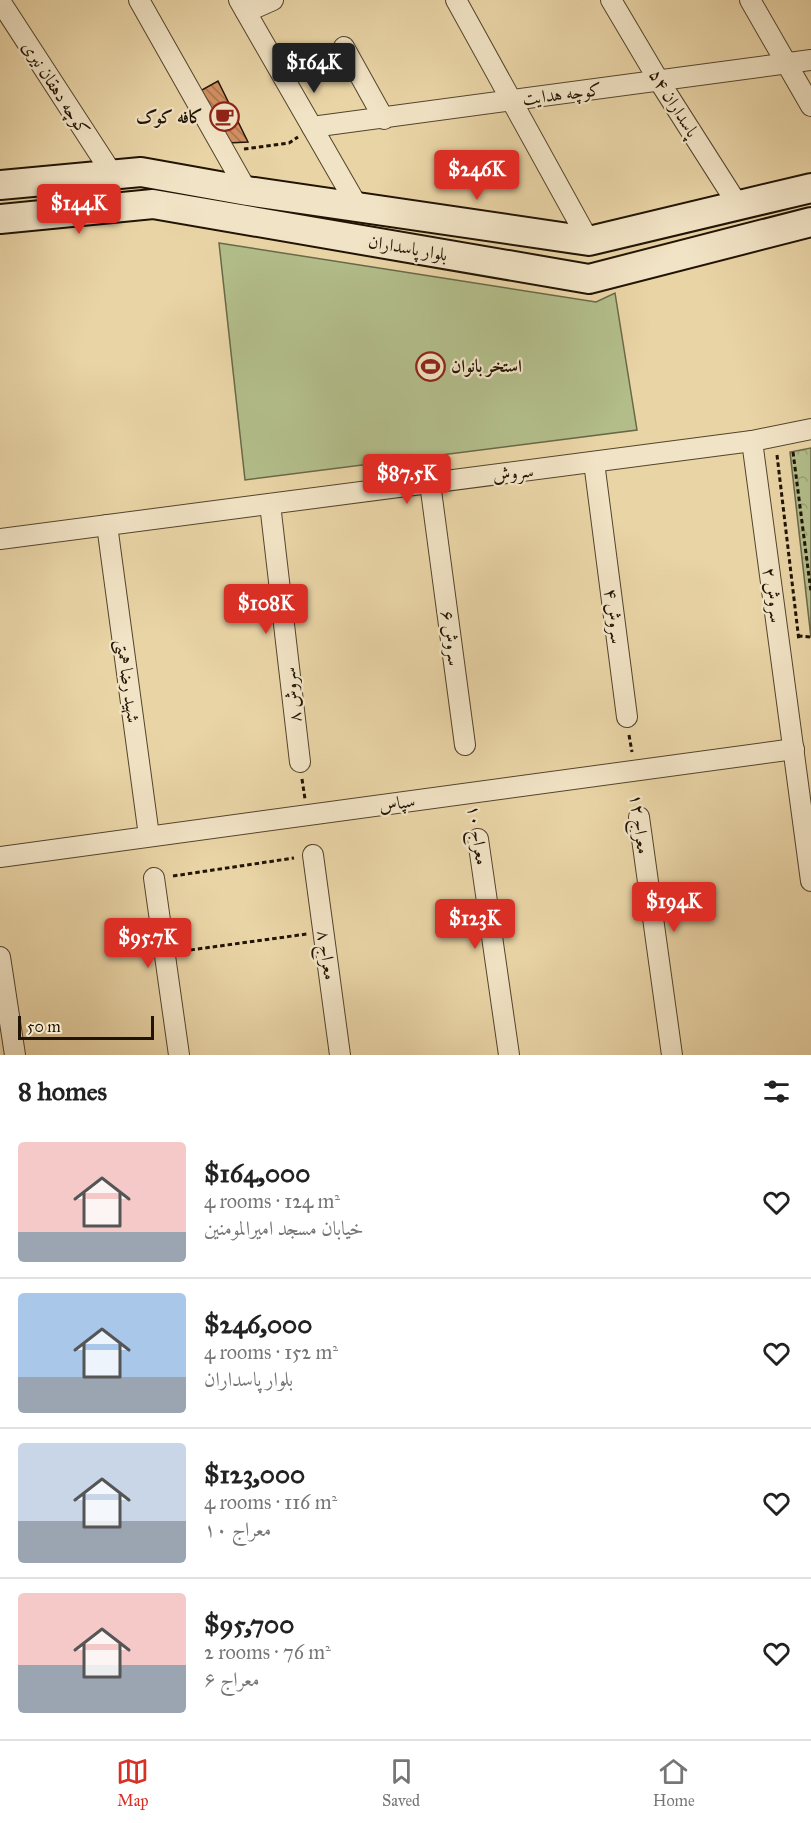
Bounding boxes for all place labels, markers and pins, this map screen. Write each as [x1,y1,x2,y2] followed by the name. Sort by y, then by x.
[272,43,356,94] pin: $164K
[208,101,240,133] cafe icon: کافه کوک
[136,106,203,128] place label: کافه کوک
[435,150,519,201] pin: $246K
[37,184,121,235] pin: $144K
[414,350,446,382] sports icon: استخر بانوان
[451,355,522,378] place label: استخر بانوان
[358,454,456,505] pin: $87.5K
[224,584,308,635] pin: $108K
[632,882,716,933] pin: $194K
[433,899,517,950] pin: $123K
[99,918,197,969] pin: $95.7K

